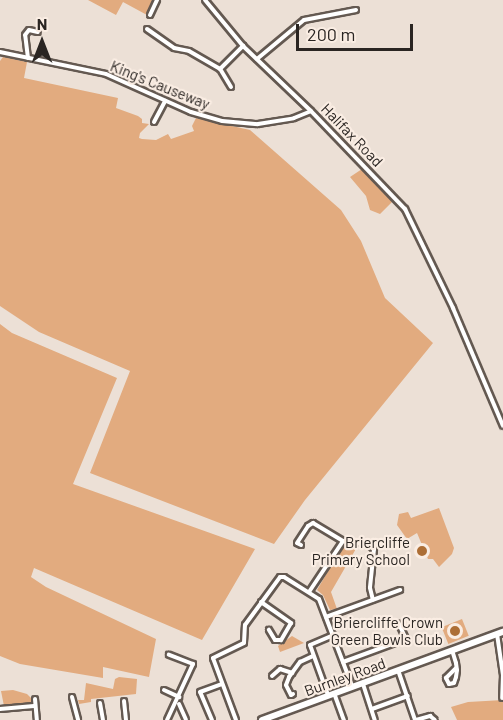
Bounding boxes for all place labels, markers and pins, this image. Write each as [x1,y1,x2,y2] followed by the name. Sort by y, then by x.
[312,533,410,568] place label: Briercliffe Primary School
[415,544,429,558] marker: Briercliffe Primary School
[331,613,443,648] place label: Briercliffe Crown Green Bowls Club
[448,624,462,638] marker: Briercliffe Crown Green Bowls Club

